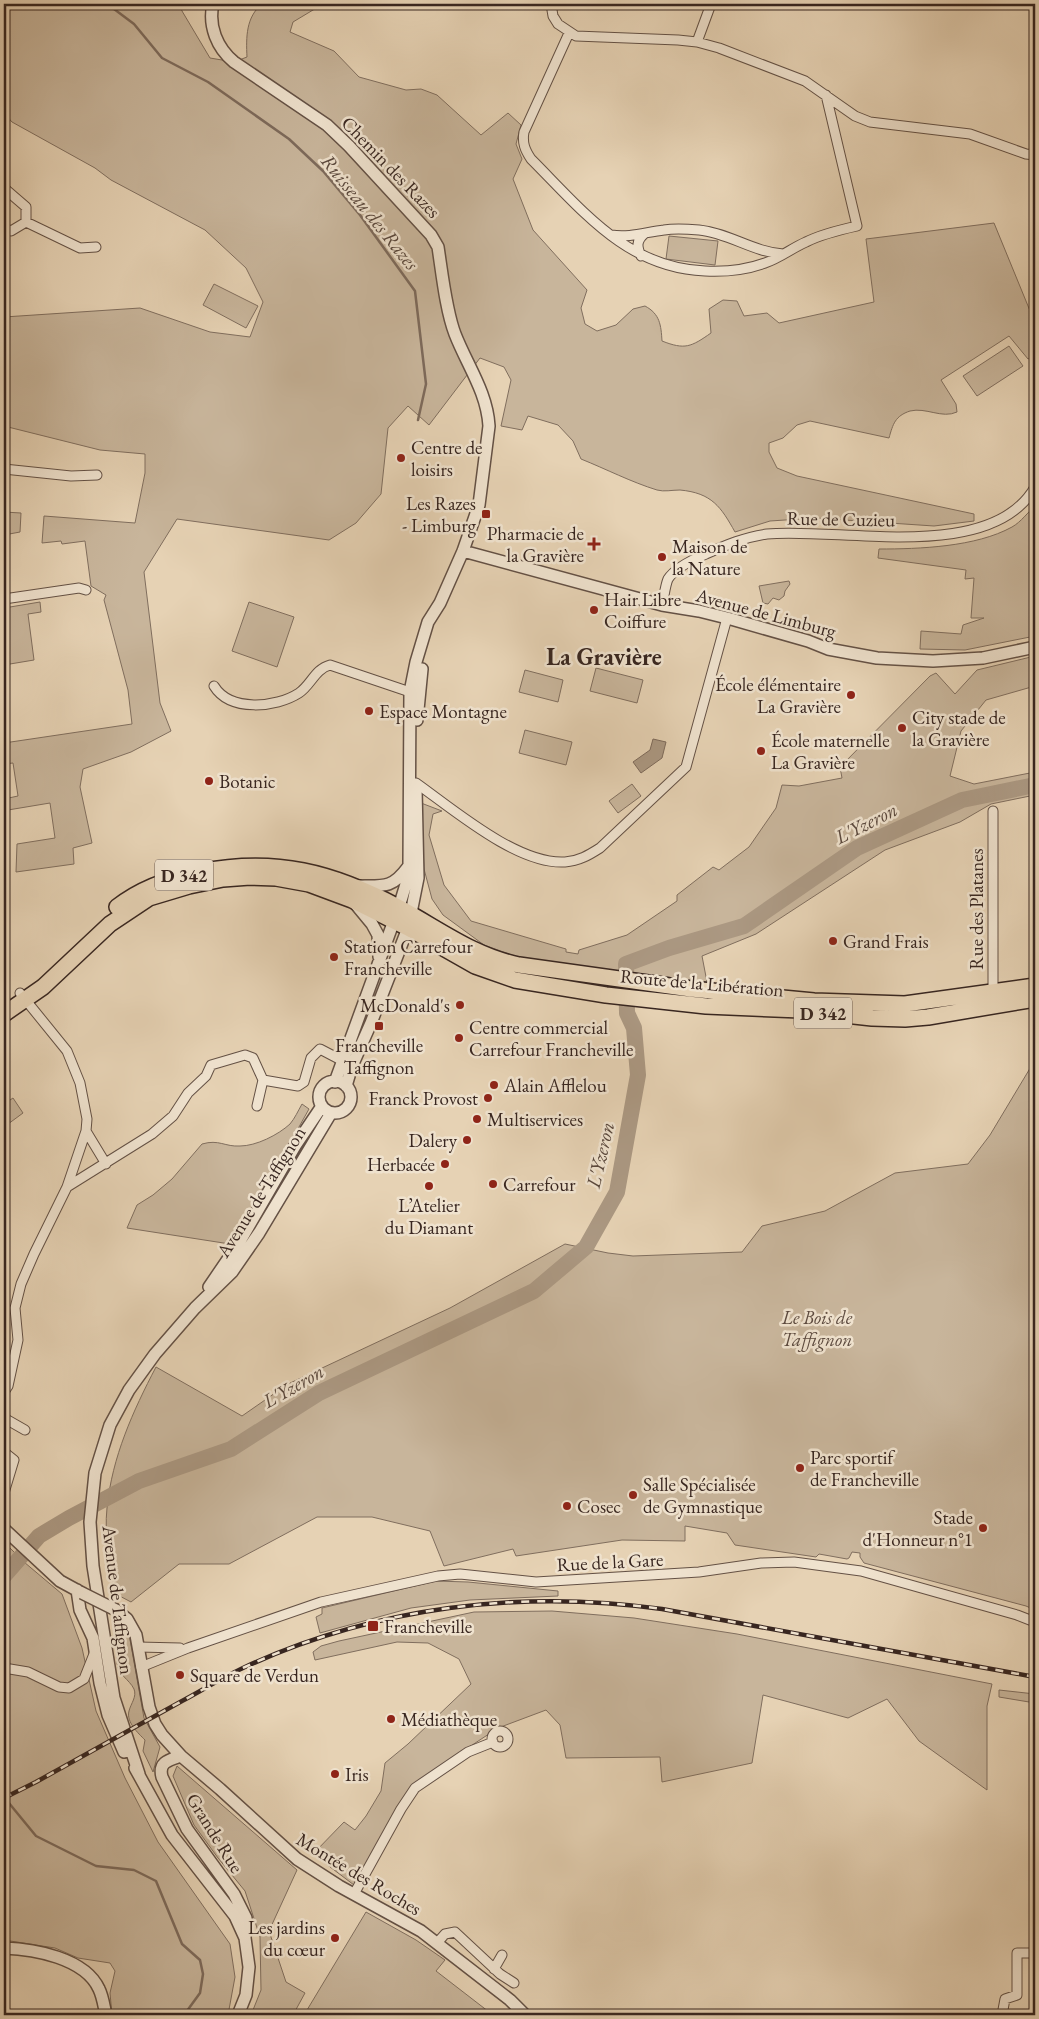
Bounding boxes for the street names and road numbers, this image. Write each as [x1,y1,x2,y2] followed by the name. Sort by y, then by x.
[336,111,446,223] street label: Chemin des Razes
[787,506,895,532] street label: Rue de Cuzieu
[692,582,840,644] street label: Avenue de Limburg
[964,848,989,970] street label: Rue des Platanes
[155,860,213,890] road number: D 342
[619,963,785,1003] street label: Route de la Libération
[794,998,852,1028] road number: D 342
[210,1122,311,1263] street label: Avenue de Taffignon
[96,1523,140,1676] street label: Avenue de Taffignon
[556,1547,664,1577] street label: Rue de la Gare
[181,1788,249,1878] street label: Grande Rue
[292,1827,426,1921] street label: Montée des Roches

